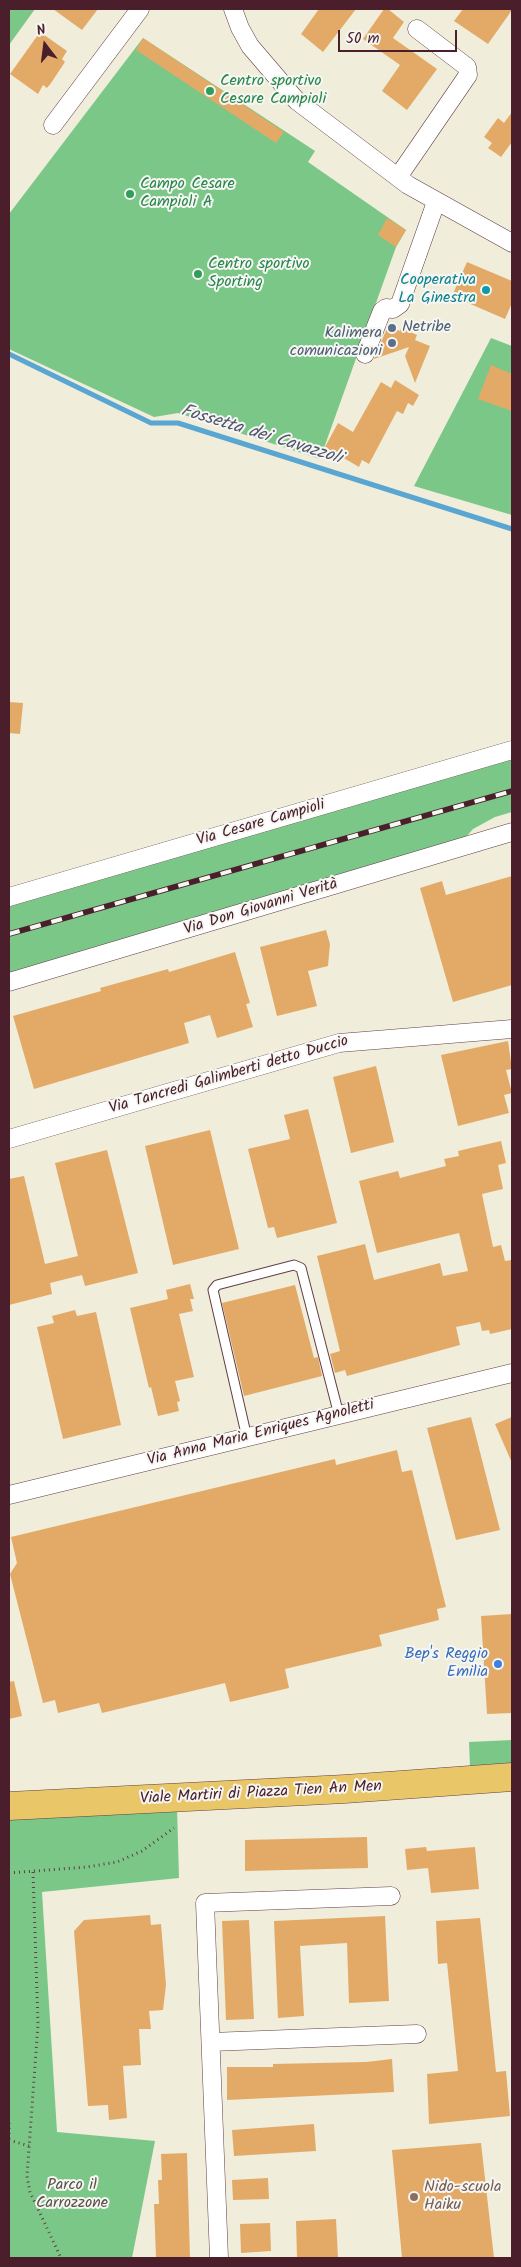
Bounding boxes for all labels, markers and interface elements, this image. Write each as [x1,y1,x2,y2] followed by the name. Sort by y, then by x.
[34,19,48,42] text: N
[20,20,70,70] north arrow
[341,20,460,52] scale bar
[346,27,380,51] text: 50 m
[220,72,326,110] place label: Centro sportivo Cesare Campioli
[204,85,216,97] marker: Centro sportivo Cesare Campioli
[140,175,235,213] place label: Campo Cesare Campioli A
[124,188,136,200] marker: Campo Cesare Campioli A
[208,255,309,293] place label: Centro sportivo Sporting
[192,268,204,280] marker: Centro sportivo Sporting
[398,271,476,309] place label: Cooperativa La Ginestra
[480,284,492,296] marker: Cooperativa La Ginestra
[402,318,451,338] place label: Netribe
[386,322,398,334] marker: Netribe
[290,324,382,362] place label: Kalimera comunicazioni
[386,337,398,349] marker: Kalimera comunicazioni
[178,401,344,471] water label: Fossetta dei Cavazzoli
[195,797,327,851] street label: Via Cesare Campioli
[182,875,340,941] street label: Via Don Giovanni Verità
[107,1033,351,1119] street label: Via Tancredi Galimberti detto Duccio
[146,1396,376,1472] street label: Via Anna Maria Enriques Agnoletti
[405,1645,488,1683] place label: Bep's Reggio Emilia
[492,1658,504,1670] marker: Bep's Reggio Emilia
[140,1778,382,1810] street label: Viale Martiri di Piazza Tien An Men
[36,2176,108,2214] park label: Parco il Carrozzone
[424,2178,502,2216] place label: Nido-scuola Haiku
[408,2191,420,2203] marker: Nido-scuola Haiku

